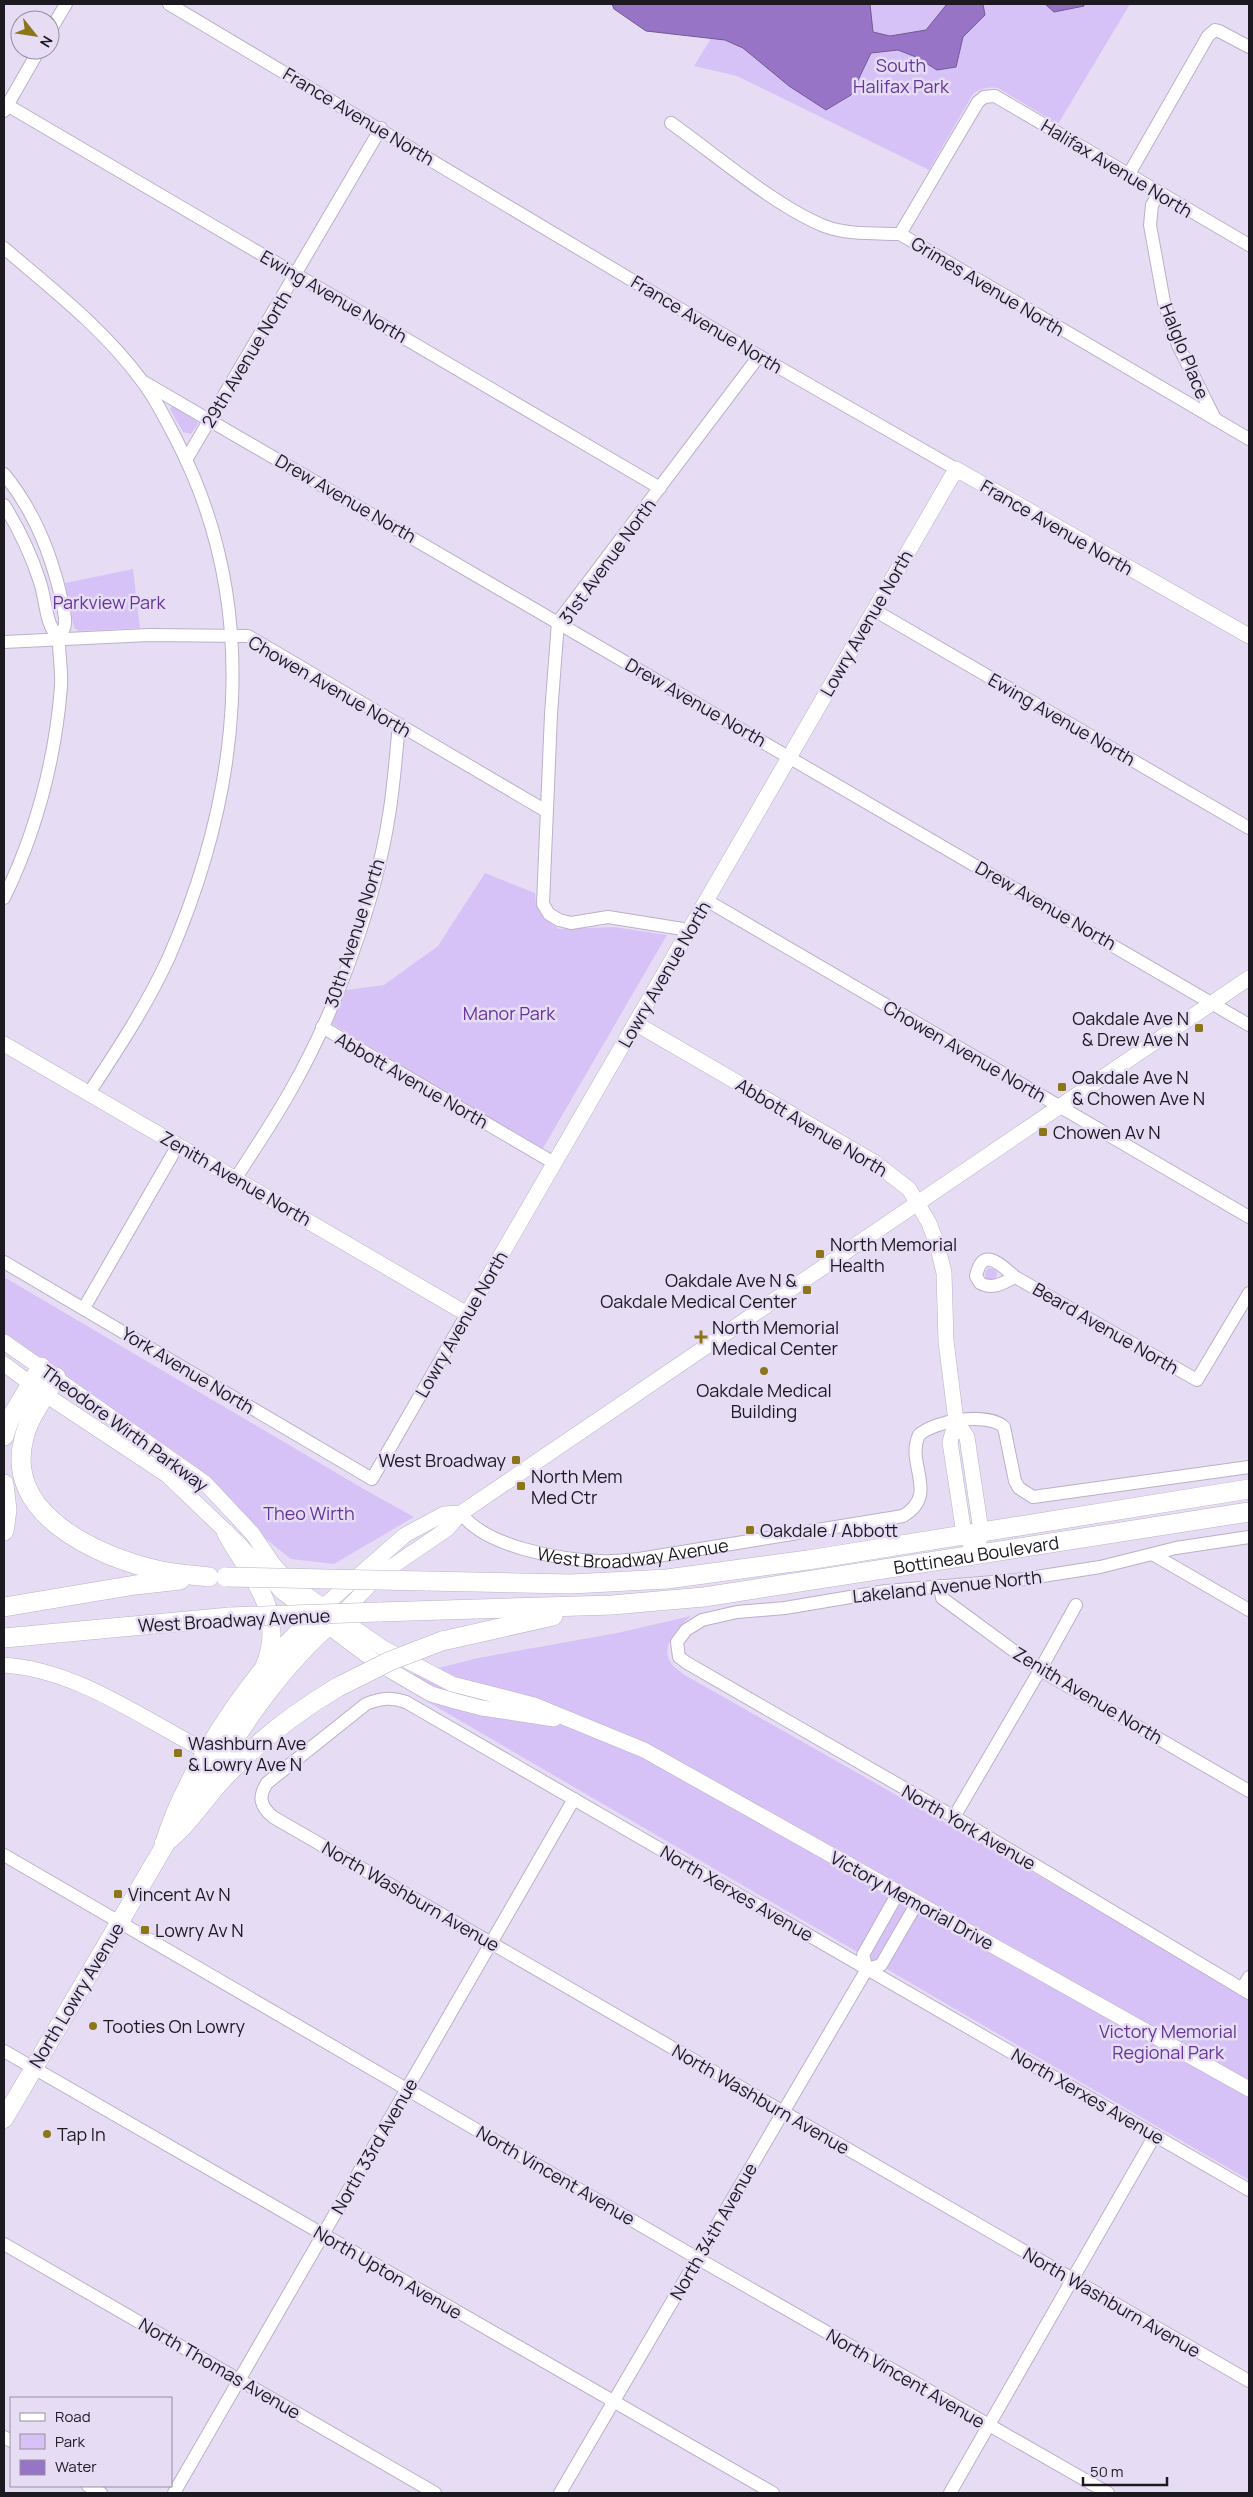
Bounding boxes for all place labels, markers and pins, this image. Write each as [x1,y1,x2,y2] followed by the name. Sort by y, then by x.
[1072,1006,1189,1051] place label: Oakdale Ave N & Drew Ave N
[1193,1022,1205,1034] marker: Oakdale Ave N & Drew Ave N
[1072,1065,1205,1110] place label: Oakdale Ave N & Chowen Ave N
[1056,1081,1068,1093] marker: Oakdale Ave N & Chowen Ave N
[1053,1120,1161,1144] place label: Chowen Av N
[1037,1126,1049,1138] marker: Chowen Av N
[830,1232,957,1277] place label: North Memorial Health
[814,1248,826,1260] marker: North Memorial Health
[600,1268,798,1313] place label: Oakdale Ave N & Oakdale Medical Center
[801,1284,813,1296] marker: Oakdale Ave N & Oakdale Medical Center
[712,1315,839,1360] place label: North Memorial Medical Center
[694,1330,708,1344] marker: North Memorial Medical Center
[758,1365,770,1377] marker: Oakdale Medical Building
[696,1378,832,1423] place label: Oakdale Medical Building
[379,1448,506,1472] place label: West Broadway
[510,1454,522,1466] marker: West Broadway
[531,1464,623,1509] place label: North Mem Med Ctr
[515,1480,527,1492] marker: North Mem Med Ctr
[760,1518,898,1542] place label: Oakdale / Abbott
[744,1524,756,1536] marker: Oakdale / Abbott
[188,1731,306,1776] place label: Washburn Ave & Lowry Ave N
[172,1747,184,1759] marker: Washburn Ave & Lowry Ave N
[128,1882,231,1906] place label: Vincent Av N
[112,1888,124,1900] marker: Vincent Av N
[155,1918,244,1942] place label: Lowry Av N
[139,1924,151,1936] marker: Lowry Av N
[103,2014,246,2038] place label: Tooties On Lowry
[87,2020,99,2032] marker: Tooties On Lowry
[57,2122,106,2146] place label: Tap In
[41,2128,53,2140] marker: Tap In

